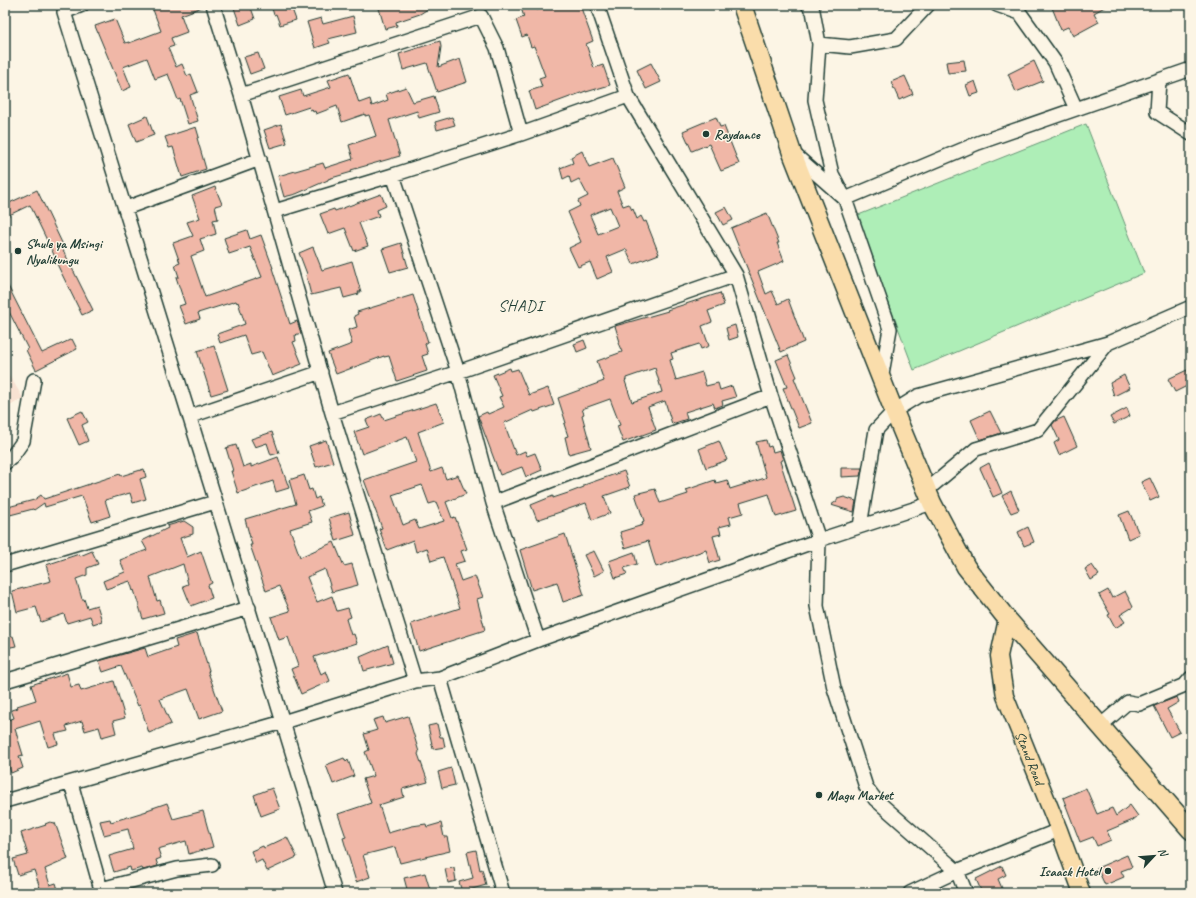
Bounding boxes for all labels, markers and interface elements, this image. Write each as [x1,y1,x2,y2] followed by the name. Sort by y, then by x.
[714,126,761,143] place label: Raydance
[701,129,711,139] marker: Raydance
[26,235,104,268] place label: Shule ya Msingi Nyalikungu
[13,246,23,256] marker: Shule ya Msingi Nyalikungu
[498,296,546,316] district label: SHADI
[1011,729,1049,790] street label: Stand Road
[827,787,894,804] place label: Magu Market
[814,790,824,800] marker: Magu Market
[1134,836,1174,876] north arrow
[1155,845,1172,860] text: N
[1039,863,1103,880] place label: Isaack Hotel
[1103,866,1113,876] marker: Isaack Hotel

